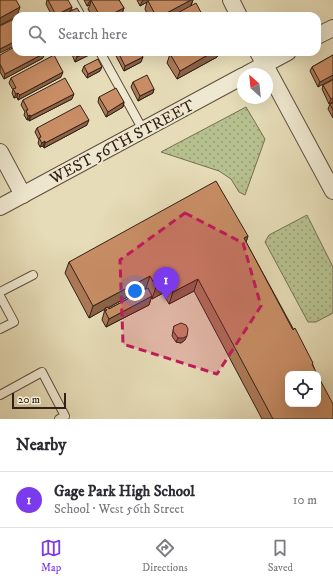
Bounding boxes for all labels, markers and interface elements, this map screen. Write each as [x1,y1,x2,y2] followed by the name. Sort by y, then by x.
[12,12,321,56] search box
[26,23,48,45] icon: search
[58,25,127,44] text: Search here
[237,68,273,104] north arrow
[45,95,198,189] street label: WEST 56TH STREET
[153,267,179,300] pin: 1
[125,281,145,301] your location
[285,371,321,407] map controls
[285,371,321,407] button: locate
[12,391,66,410] scale bar
[18,393,40,407] text: 20 m
[16,434,66,456] text: Nearby
[54,482,195,501] text: Gage Park High School
[27,492,31,508] text: 1
[293,492,317,508] text: 10 m
[54,501,184,517] text: School · West 56th Street
[40,537,62,575] tab: Map
[142,537,188,575] tab: Directions
[268,537,293,575] tab: Saved

